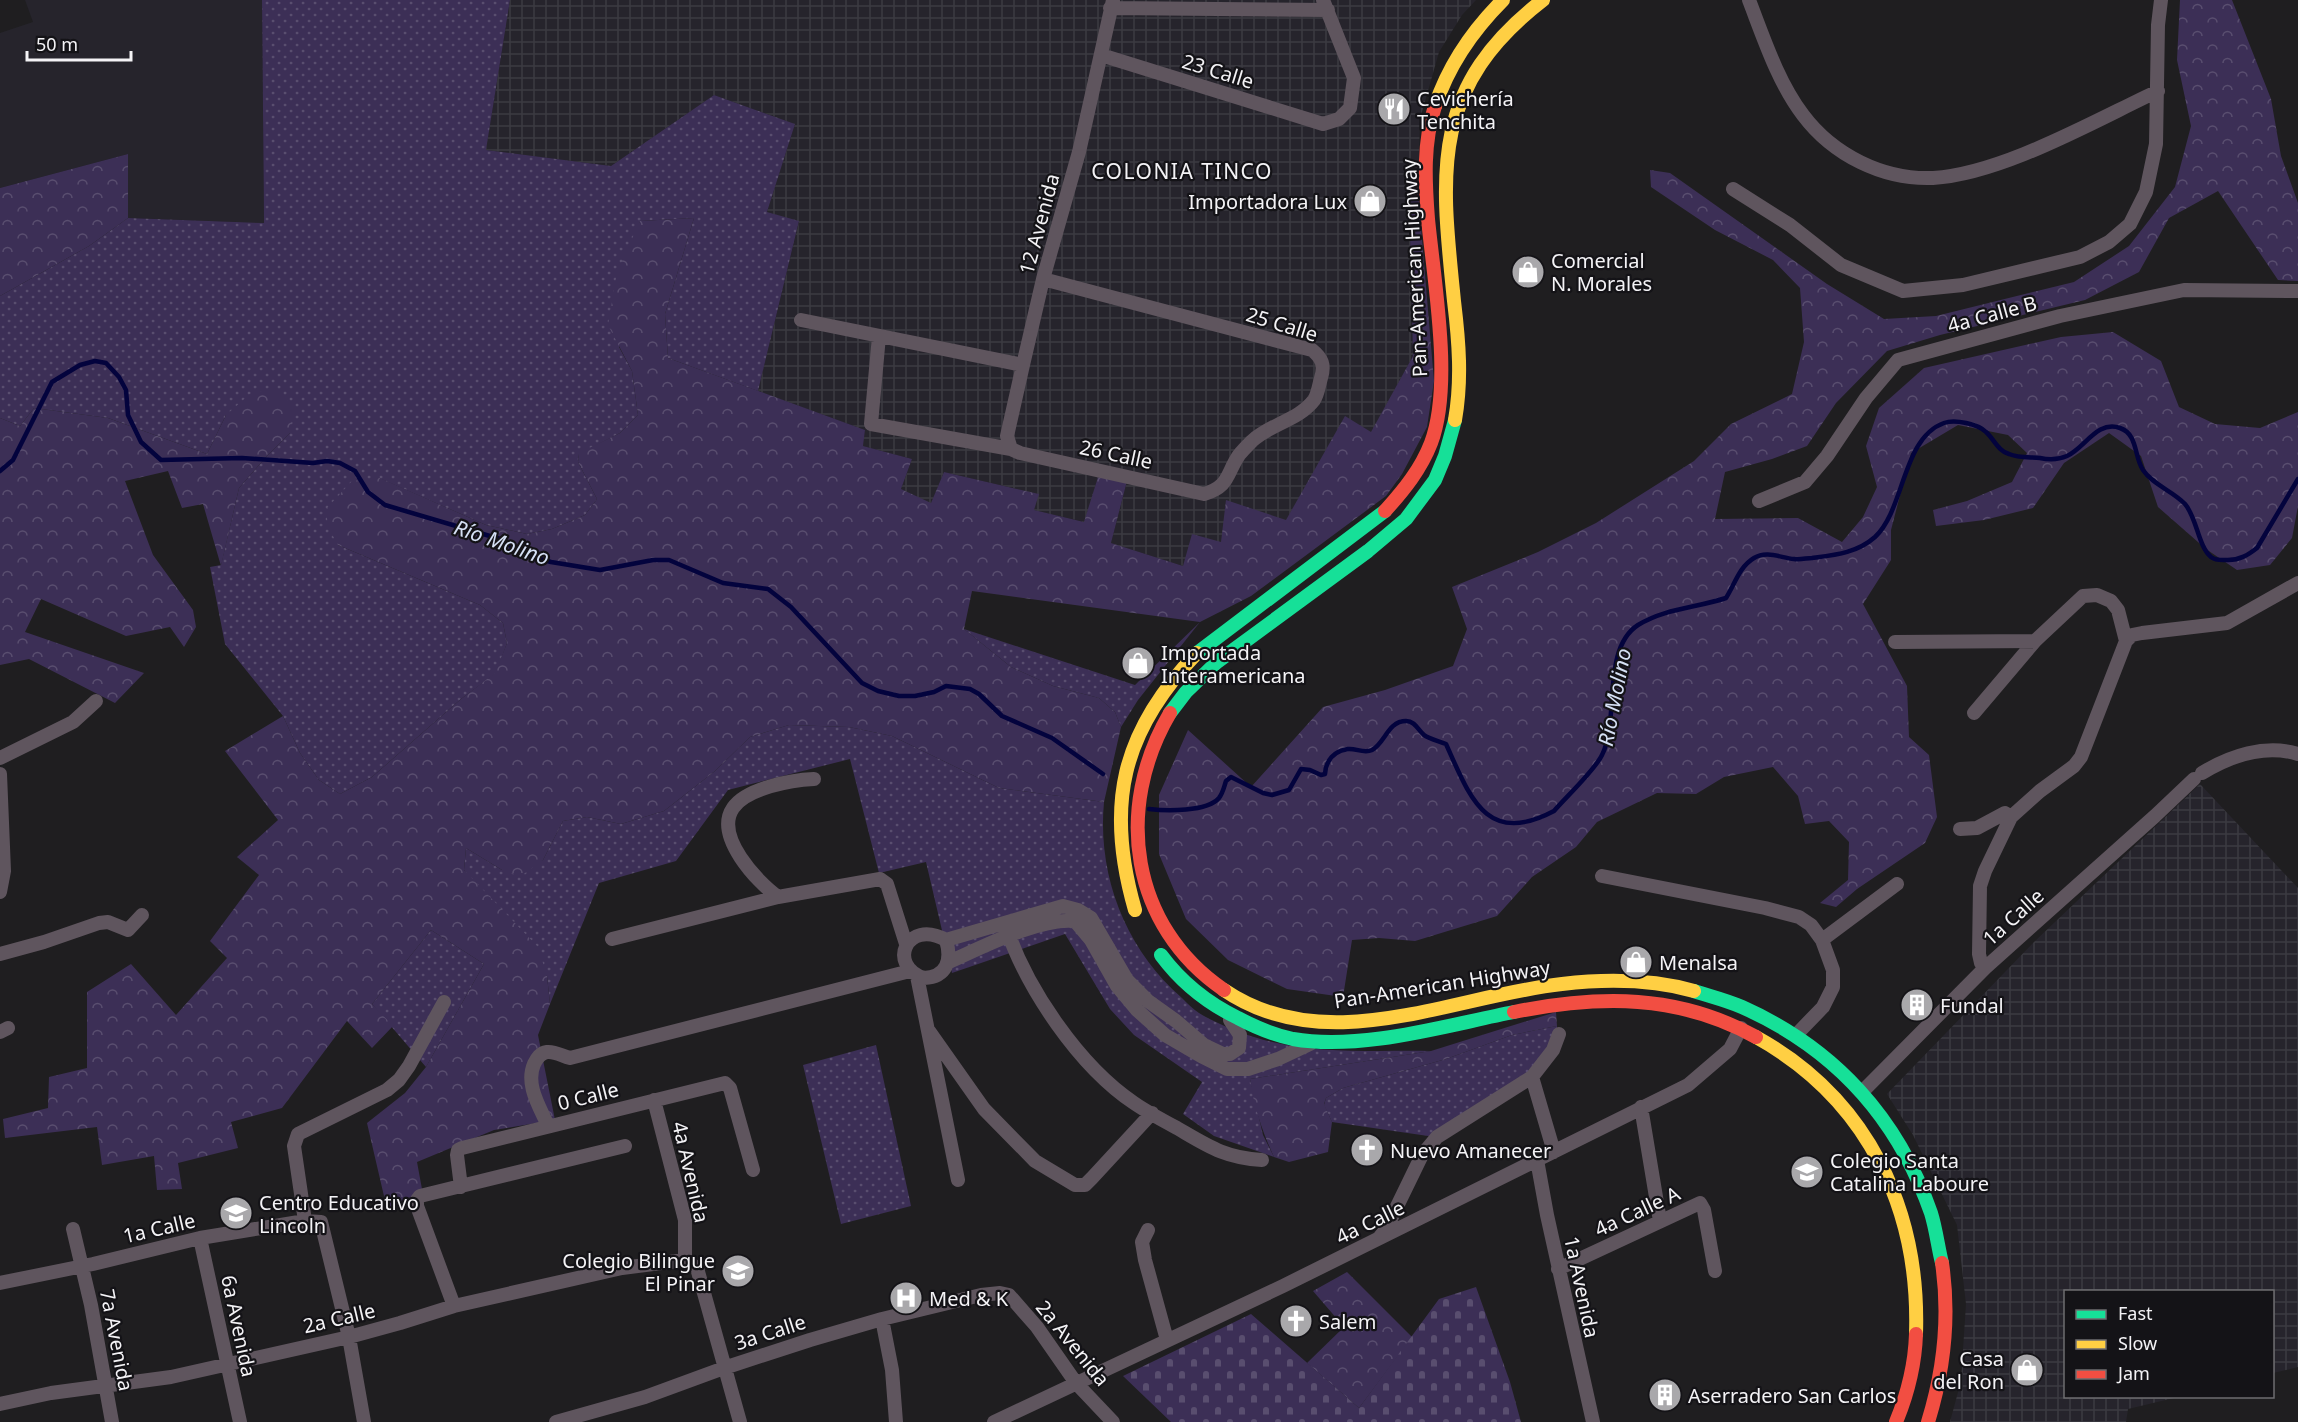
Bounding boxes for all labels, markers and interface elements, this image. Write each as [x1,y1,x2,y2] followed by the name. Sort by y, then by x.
[27,24,130,62] scale bar
[36,32,78,56] text: 50 m
[1179,47,1257,95] street label: 23 Calle
[1417,85,1514,135] place label: Cevichería Tenchita
[1376,91,1412,127] restaurant icon: Cevichería Tenchita
[1091,157,1273,185] district label: COLONIA TINCO
[1395,157,1433,378] street label: Pan-American Highway
[1013,171,1065,277] street label: 12 Avenida
[1352,183,1388,219] shop icon: Importadora Lux
[1188,188,1347,215] place label: Importadora Lux
[1551,247,1652,297] place label: Comercial N. Morales
[1510,254,1546,290] shop icon: Comercial N. Morales
[1944,289,2040,339] street label: 4a Calle B
[1243,300,1321,348] street label: 25 Calle
[1077,433,1155,475] street label: 26 Calle
[451,513,553,571] water label: Río Molino
[1161,639,1306,689] place label: Importada Interamericana
[1120,645,1156,681] shop icon: Importada Interamericana
[1591,646,1637,748] water label: Río Molino
[1977,882,2049,952] street label: 1a Calle
[1618,944,1654,980] shop icon: Menalsa
[1659,949,1738,976] place label: Menalsa
[1332,953,1553,1014] street label: Pan-American Highway
[1899,987,1935,1023] building icon: Fundal
[1940,992,2004,1019] place label: Fundal
[555,1075,621,1117] street label: 0 Calle
[666,1119,716,1225] street label: 4a Avenida
[1349,1132,1385,1168] church icon: Nuevo Amanecer
[1390,1137,1551,1164] place label: Nuevo Amanecer
[1830,1147,1989,1197] place label: Colegio Santa Catalina Laboure
[1789,1154,1825,1190] school or university icon: Colegio Santa Catalina Laboure
[1590,1179,1684,1243] street label: 4a Calle A
[259,1189,419,1239] place label: Centro Educativo Lincoln
[1331,1194,1409,1250] street label: 4a Calle
[218,1195,254,1231] school or university icon: Centro Educativo Lincoln
[120,1207,198,1249] street label: 1a Calle
[1558,1234,1606,1340] street label: 1a Avenida
[562,1247,715,1297] place label: Colegio Bilingue El Pinar
[720,1253,756,1289] school or university icon: Colegio Bilingue El Pinar
[215,1273,263,1379] street label: 6a Avenida
[888,1280,924,1316] hospital icon: Med & K
[929,1285,1009,1312] place label: Med & K
[94,1287,140,1393] street label: 7a Avenida
[2064,1290,2274,1398] legend
[1030,1294,1116,1392] street label: 2a Avenida
[300,1297,378,1339] street label: 2a Calle
[2118,1301,2153,1325] text: Fast
[1278,1303,1314,1339] church icon: Salem
[731,1308,809,1356] street label: 3a Calle
[1319,1308,1376,1335] place label: Salem
[2118,1331,2157,1355] text: Slow
[1933,1345,2004,1395] place label: Casa del Ron
[2009,1352,2045,1388] shop icon: Casa del Ron
[2116,1361,2150,1385] text: Jam
[1647,1377,1683,1413] building icon: Aserradero San Carlos
[1688,1382,1896,1409] place label: Aserradero San Carlos

